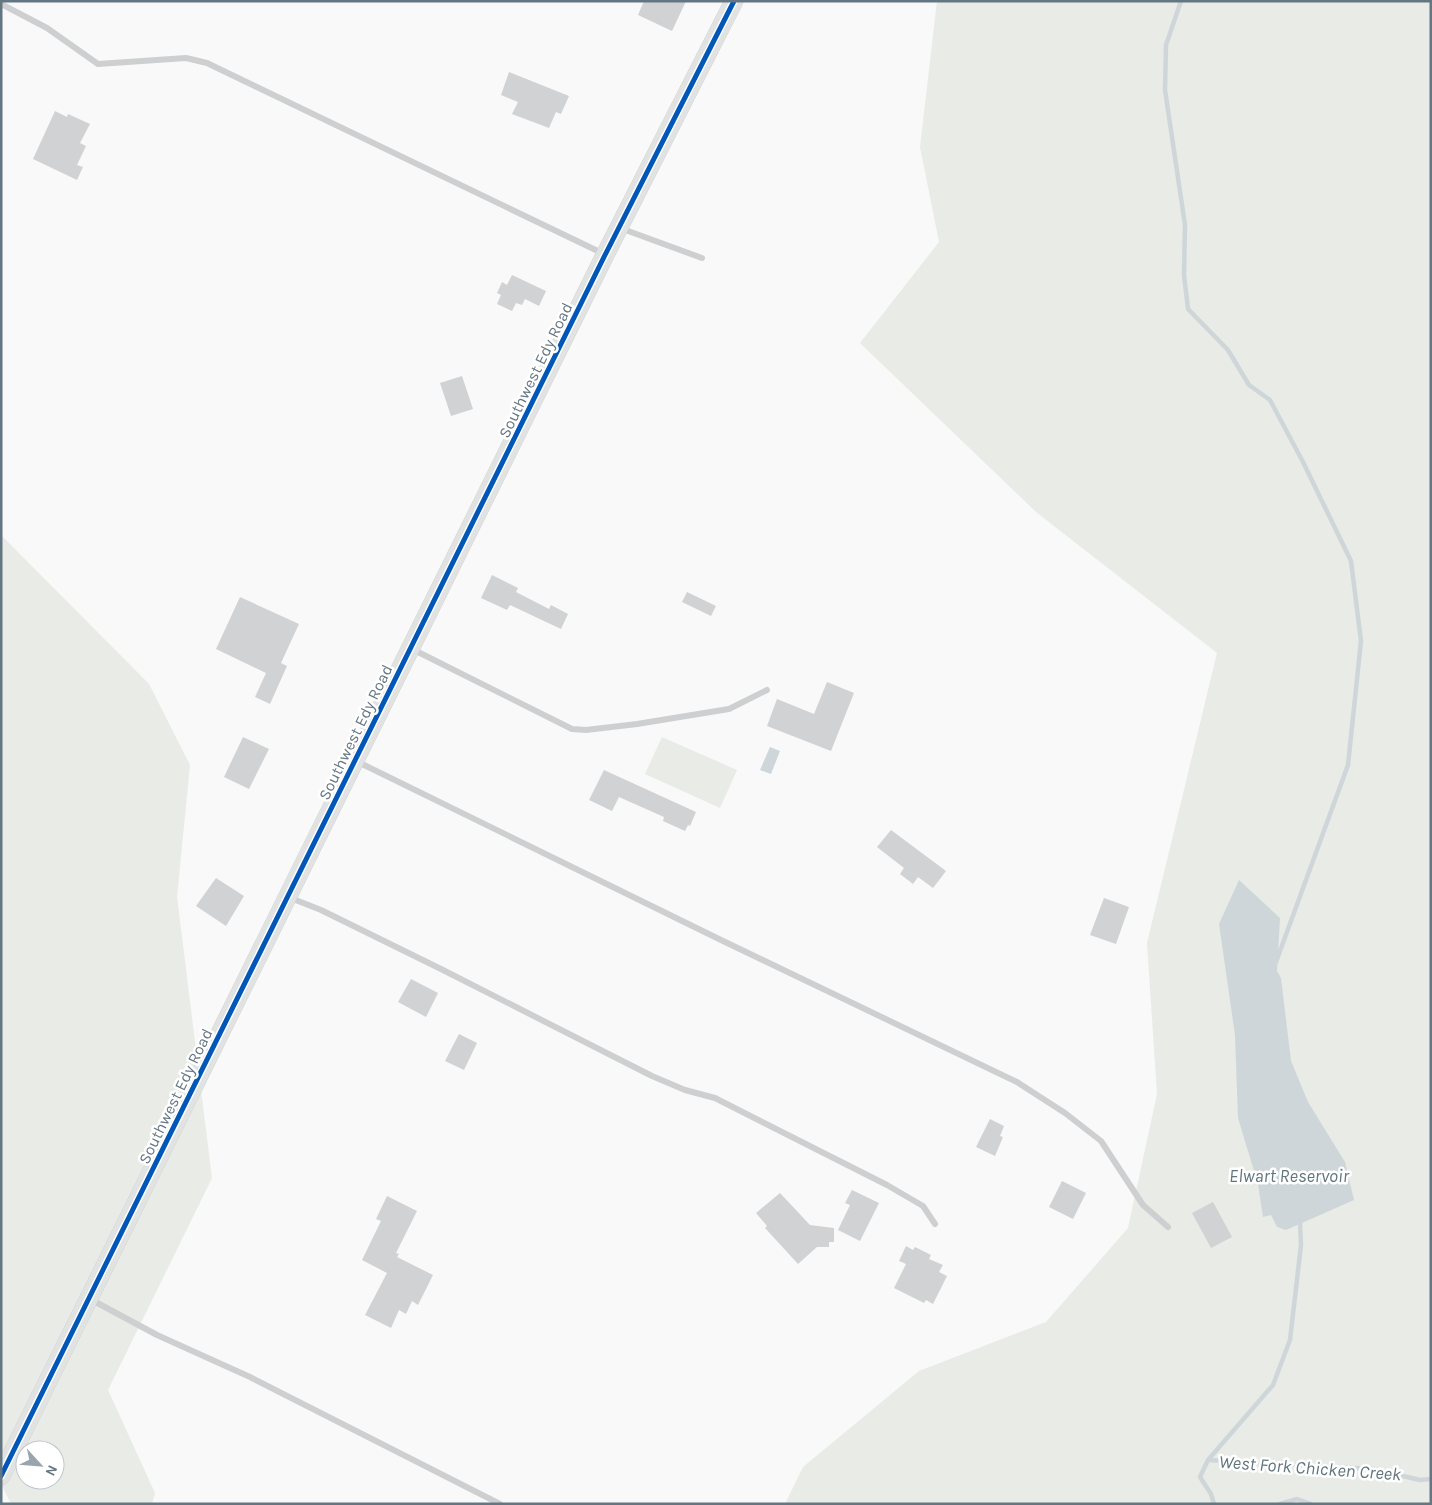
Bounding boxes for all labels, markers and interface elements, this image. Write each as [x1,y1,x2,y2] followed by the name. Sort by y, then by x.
[494,299,577,441] street label: Southwest Edy Road
[314,661,397,803] street label: Southwest Edy Road
[134,1025,217,1167] street label: Southwest Edy Road
[1229,1165,1350,1187] water label: Elwart Reservoir
[15,1440,65,1490] north arrow
[1218,1451,1403,1485] water label: West Fork Chicken Creek
[41,1462,61,1479] text: N

